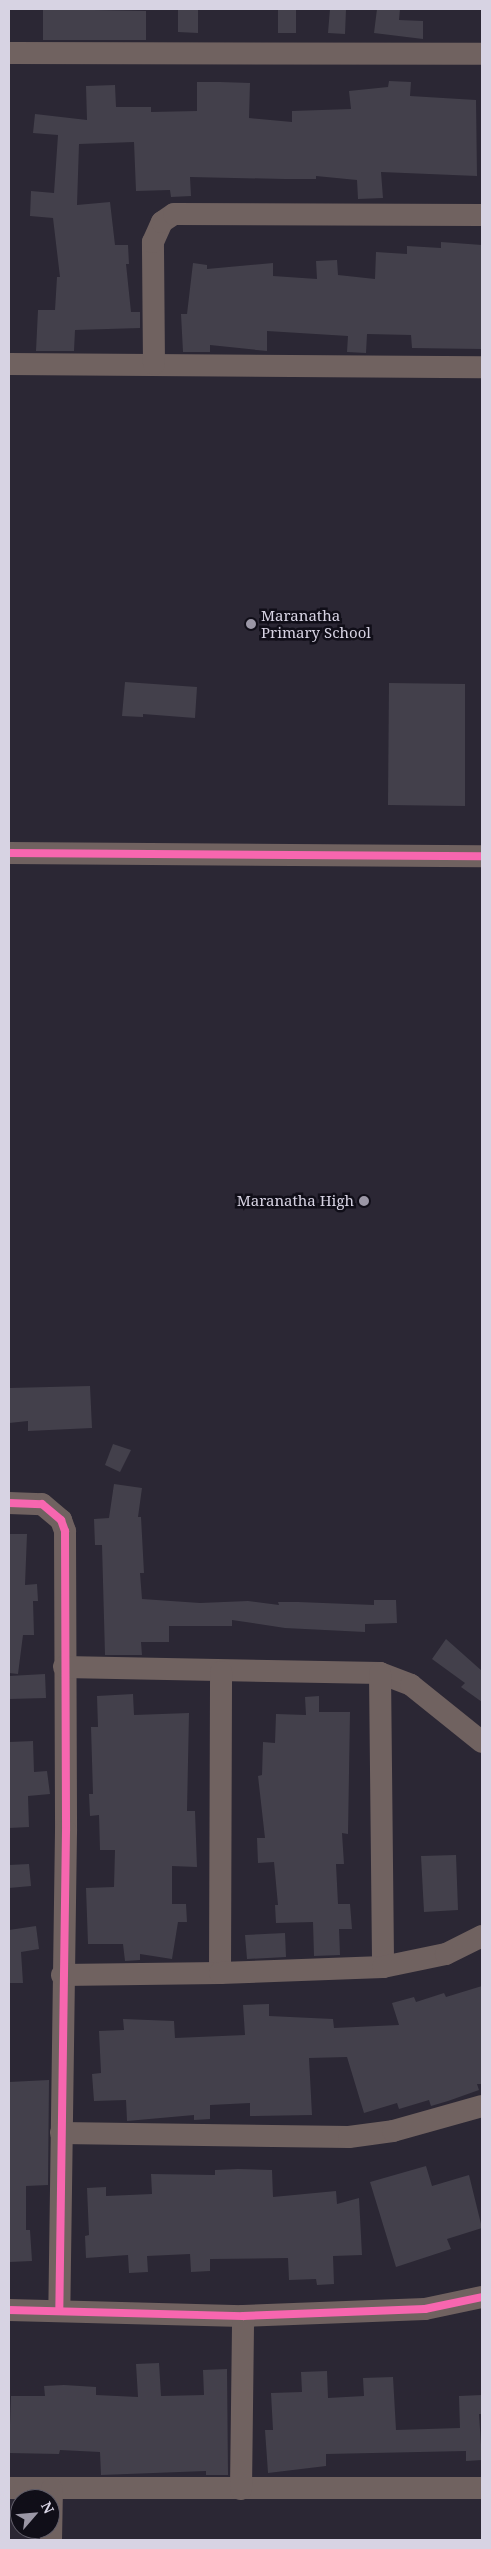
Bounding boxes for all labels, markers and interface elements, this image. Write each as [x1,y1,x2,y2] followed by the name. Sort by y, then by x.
[261,606,371,641] place label: Maranatha Primary School
[245,618,257,630] marker: Maranatha Primary School
[237,1192,354,1210] place label: Maranatha High
[358,1195,370,1207] marker: Maranatha High
[10,2489,60,2539] north arrow
[37,2498,59,2517] text: N

